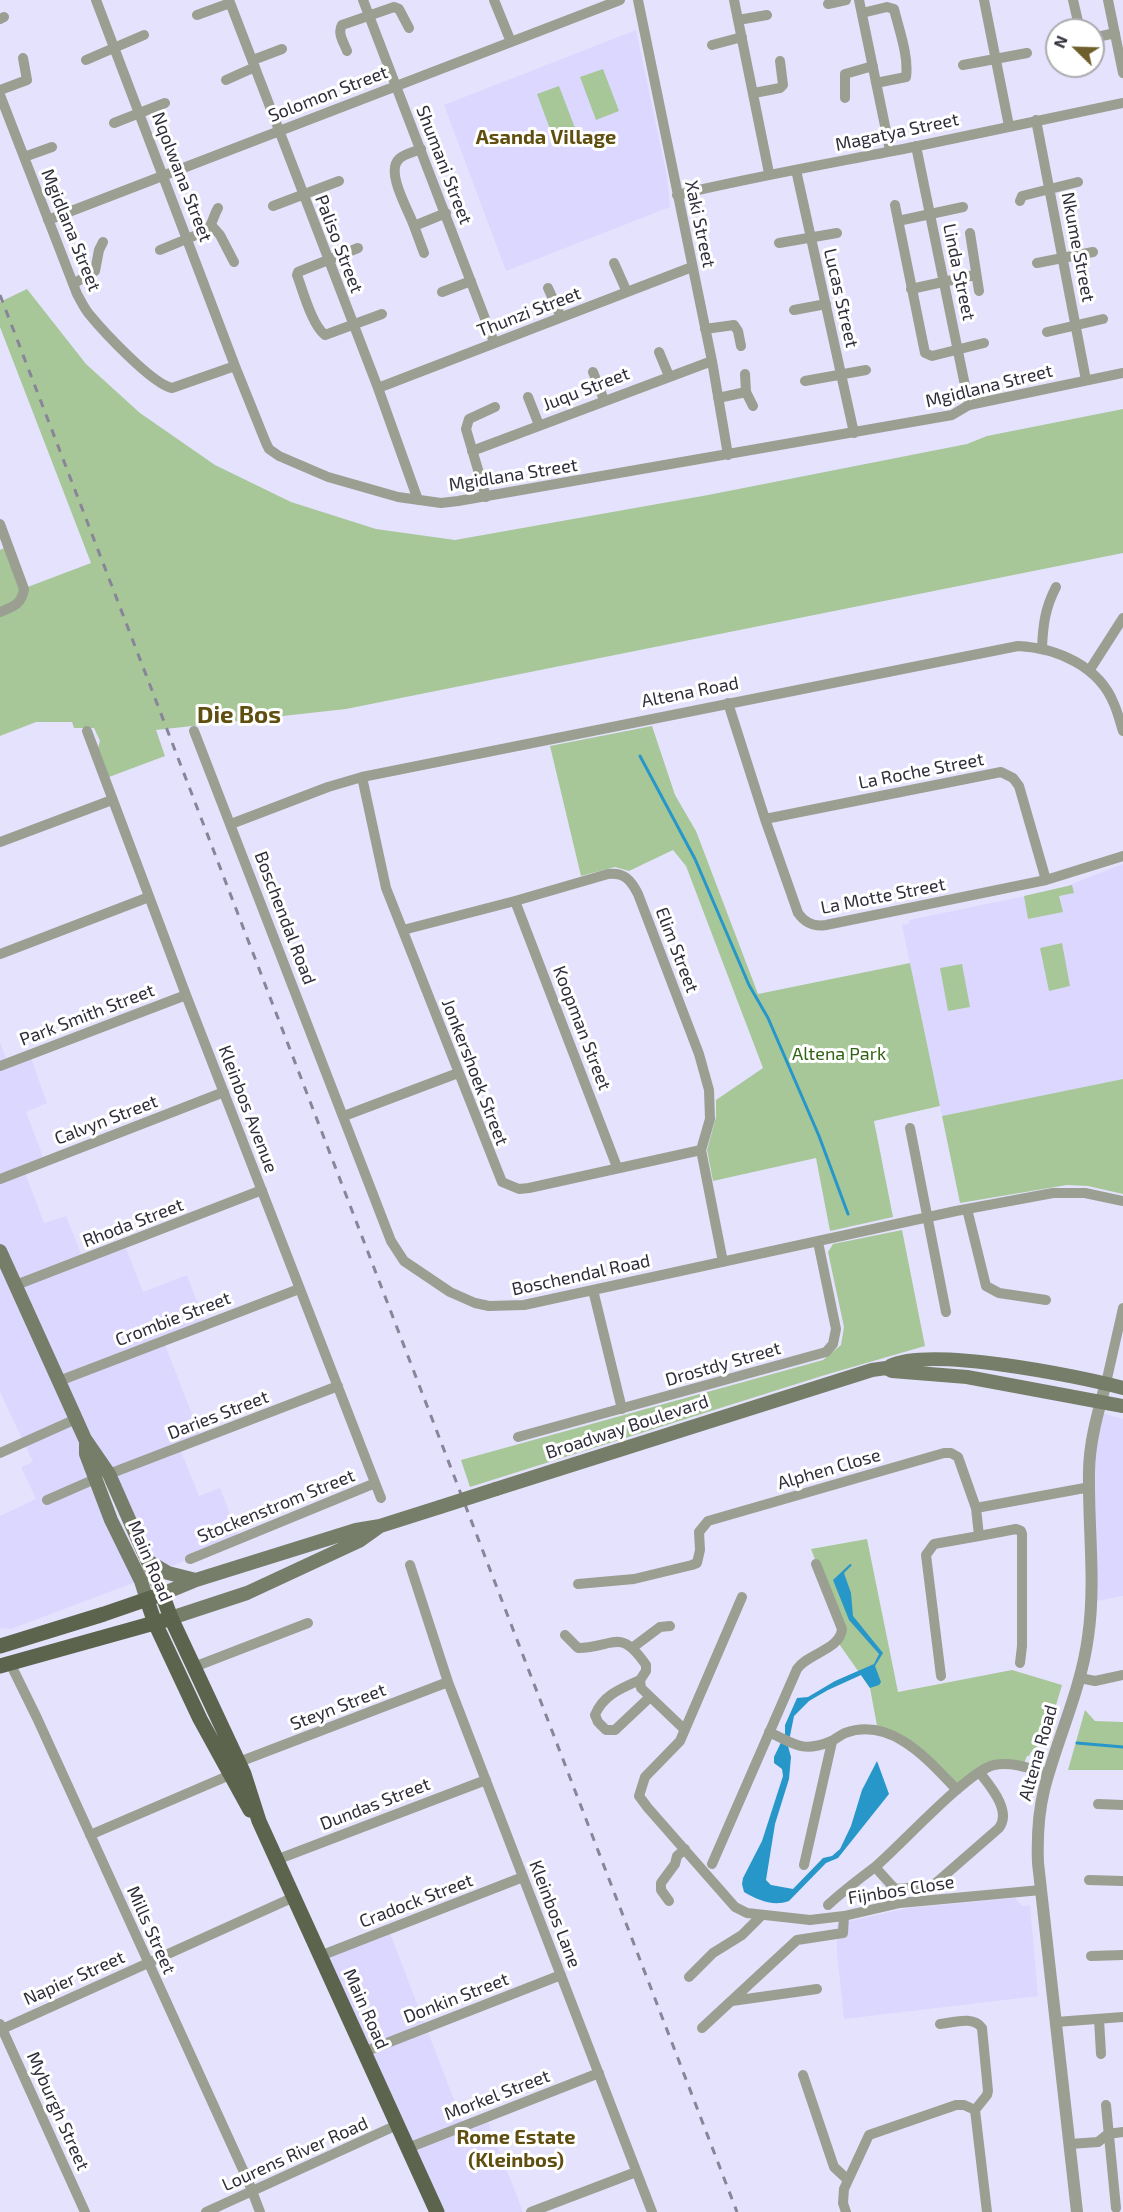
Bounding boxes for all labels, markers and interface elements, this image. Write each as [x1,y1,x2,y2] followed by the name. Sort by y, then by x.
[1045,18,1105,78] north arrow
[1049,33,1071,51] text: N
[265,61,391,127] street label: Solomon Street
[411,103,477,227] street label: Shumani Street
[833,108,961,156] street label: Magatya Street
[147,109,217,245] street label: Nqolwana Street
[476,125,616,149] district label: Asanda Village
[37,166,105,294] street label: Mgidlana Street
[680,178,720,270] street label: Xaki Street
[1057,190,1099,304] street label: Nkume Street
[310,192,368,296] street label: Paliso Street
[938,222,980,322] street label: Linda Street
[819,246,863,350] street label: Lucas Street
[474,282,584,342] street label: Thunzi Street
[923,360,1055,412] street label: Mgidlana Street
[540,363,632,415] street label: Juqu Street
[447,454,579,496] street label: Mgidlana Street
[639,672,741,712] street label: Altena Road
[197,701,281,729] district label: Die Bos
[856,748,986,794] street label: La Roche Street
[250,848,320,988] street label: Boschendal Road
[819,873,947,919] street label: La Motte Street
[651,904,703,996] street label: Elim Street
[548,963,616,1093] street label: Koopman Street
[17,979,157,1051] street label: Park Smith Street
[437,996,513,1148] street label: Jonkershoek Street
[214,1042,282,1176] street label: Kleinbos Avenue
[792,1043,886,1065] park label: Altena Park
[51,1090,161,1150] street label: Calvyn Street
[80,1194,186,1252] street label: Rhoda Street
[510,1250,652,1300] street label: Boschendal Road
[112,1287,234,1351] street label: Crombie Street
[663,1337,783,1391] street label: Drostdy Street
[164,1386,272,1444] street label: Daries Street
[543,1390,711,1464] street label: Broadway Boulevard
[775,1444,883,1494] street label: Alphen Close
[194,1465,358,1547] street label: Stockenstrom Street
[123,1517,177,1605] street label: Main Road
[287,1679,389,1735] street label: Steyn Street
[1014,1703,1062,1803] street label: Altena Road
[317,1773,433,1835] street label: Dundas Street
[525,1857,585,1971] street label: Kleinbos Lane
[356,1869,476,1933] street label: Cradock Street
[846,1871,956,1909] street label: Fijnbos Close
[122,1883,180,1977] street label: Mills Street
[20,1946,128,2010] street label: Napier Street
[339,1965,393,2053] street label: Main Road
[400,1968,512,2028] street label: Donkin Street
[22,2048,94,2174] street label: Myburgh Street
[441,2065,553,2125] street label: Morkel Street
[219,2112,371,2196] street label: Lourens River Road
[456,2125,576,2172] district label: Rome Estate (Kleinbos)

